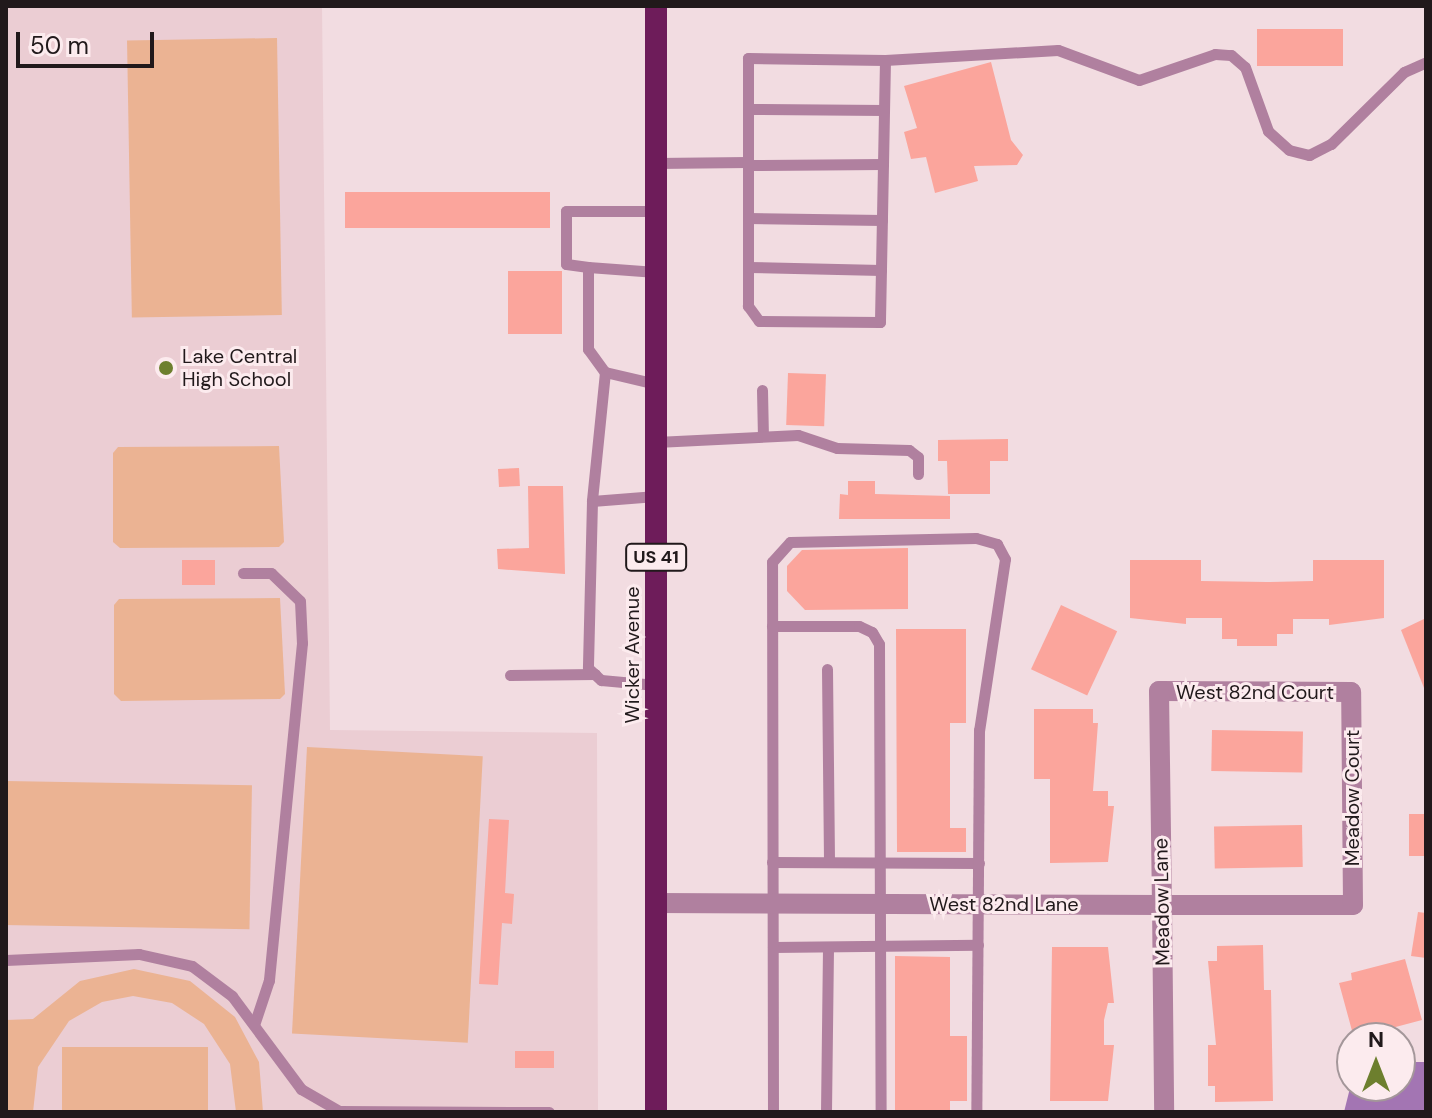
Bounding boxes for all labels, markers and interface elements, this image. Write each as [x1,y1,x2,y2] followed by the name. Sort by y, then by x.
[20,16,158,66] scale bar
[30,30,89,61] text: 50 m
[182,344,297,391] place label: Lake Central High School
[157,359,175,377] marker: Lake Central High School
[624,543,688,571] road number: US 41
[620,587,644,723] street label: Wicker Avenue
[1176,680,1334,704] street label: West 82nd Court
[1340,730,1364,866] street label: Meadow Court
[1149,838,1175,966] street label: Meadow Lane
[929,892,1079,916] street label: West 82nd Lane
[1336,1022,1416,1102] north arrow
[1368,1025,1384,1054] text: N

